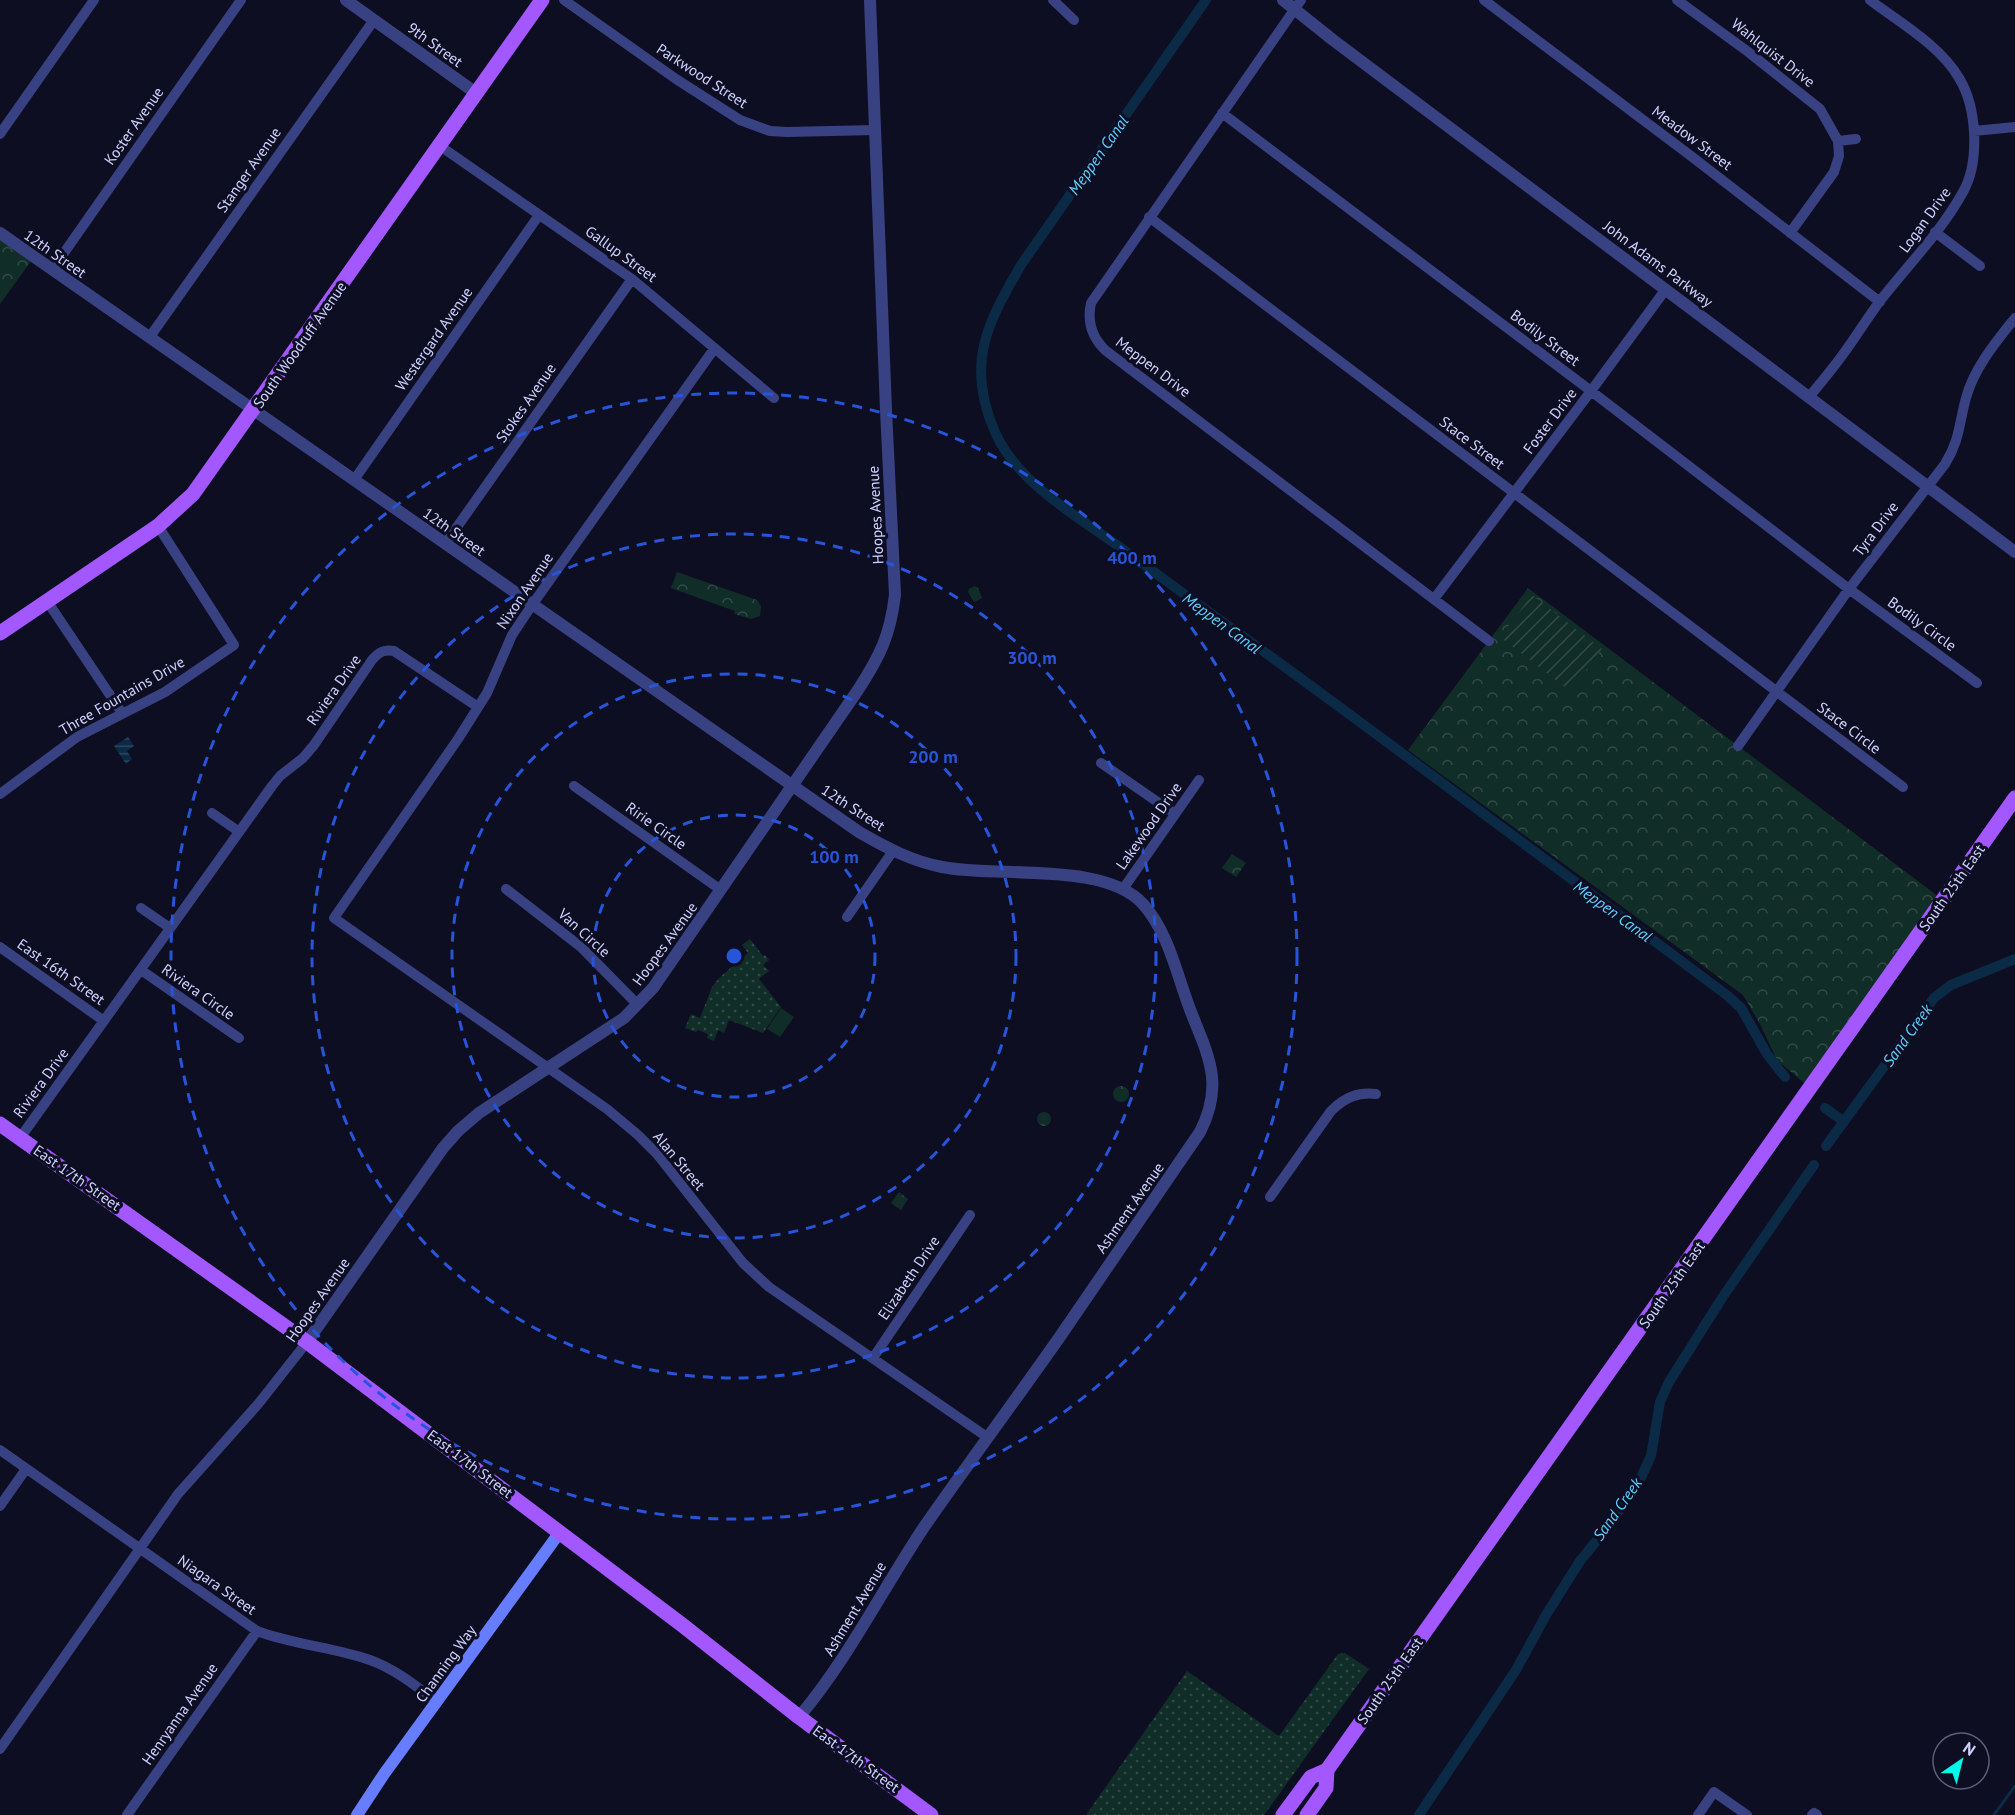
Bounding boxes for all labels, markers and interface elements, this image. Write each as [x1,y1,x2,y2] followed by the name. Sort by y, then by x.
[1728,14,1819,91] street label: Wahlquist Drive
[404,18,467,71] street label: 9th Street
[653,39,751,112] street label: Parkwood Street
[100,83,167,168] street label: Koster Avenue
[1648,101,1736,174] street label: Meadow Street
[1063,111,1133,198] water label: Meppen Canal
[212,123,285,216] street label: Stanger Avenue
[1895,183,1955,256] street label: Logan Drive
[1599,216,1717,311] street label: John Adams Parkway
[582,221,661,286] street label: Gallup Street
[20,225,90,282] street label: 12th Street
[249,278,350,412] street label: South Woodruff Avenue
[391,283,476,394] street label: Westergard Avenue
[1507,305,1584,370] street label: Bodily Street
[1112,332,1195,401] street label: Meppen Drive
[491,359,560,446] street label: Stokes Avenue
[1519,384,1580,457] street label: Foster Drive
[1436,412,1509,473] street label: Stace Street
[863,465,888,565] street label: Hoopes Avenue
[1849,498,1902,560] street label: Tyra Drive
[419,503,489,560] street label: 12th Street
[1107,546,1157,569] text: 400 m
[492,549,557,633] street label: Nixon Avenue
[1179,588,1266,659] water label: Meppen Canal
[1884,592,1960,655] street label: Bodily Circle
[1007,646,1057,669] text: 300 m
[302,651,365,729] street label: Riviera Drive
[56,652,188,739] street label: Three Fountains Drive
[1814,697,1885,758] street label: Stace Circle
[908,745,958,768] text: 200 m
[1112,778,1186,873] street label: Lakewood Drive
[818,780,889,835] street label: 12th Street
[622,798,690,853] street label: Ririe Circle
[1915,841,1989,935] street label: South 25th East
[809,845,859,868] text: 100 m
[1570,876,1657,947] water label: Meppen Canal
[628,898,701,989] street label: Hoopes Avenue
[554,904,614,961] street label: Van Circle
[14,934,109,1009] street label: East 16th Street
[724,946,744,966] centre of rings
[158,959,238,1024] street label: Riviera Circle
[1878,999,1937,1070] water label: Sand Creek
[9,1044,72,1121] street label: Riviera Drive
[649,1127,710,1194] street label: Alan Street
[30,1140,125,1215] street label: East 17th Street
[1091,1159,1168,1257] street label: Ashment Avenue
[874,1232,944,1323] street label: Elizabeth Drive
[1635,1238,1709,1332] street label: South 25th East
[282,1254,354,1346] street label: Hoopes Avenue
[424,1425,517,1502] street label: East 17th Street
[1588,1473,1646,1544] water label: Sand Creek
[174,1550,260,1619] street label: Niagara Street
[819,1558,890,1659] street label: Ashment Avenue
[411,1621,480,1706] street label: Channing Way
[1353,1634,1427,1728] street label: South 25th East
[137,1659,222,1768] street label: Henryanna Avenue
[809,1721,903,1796] street label: East 17th Street
[1931,1731,1991,1791] north arrow
[1960,1738,1980,1760] text: N

